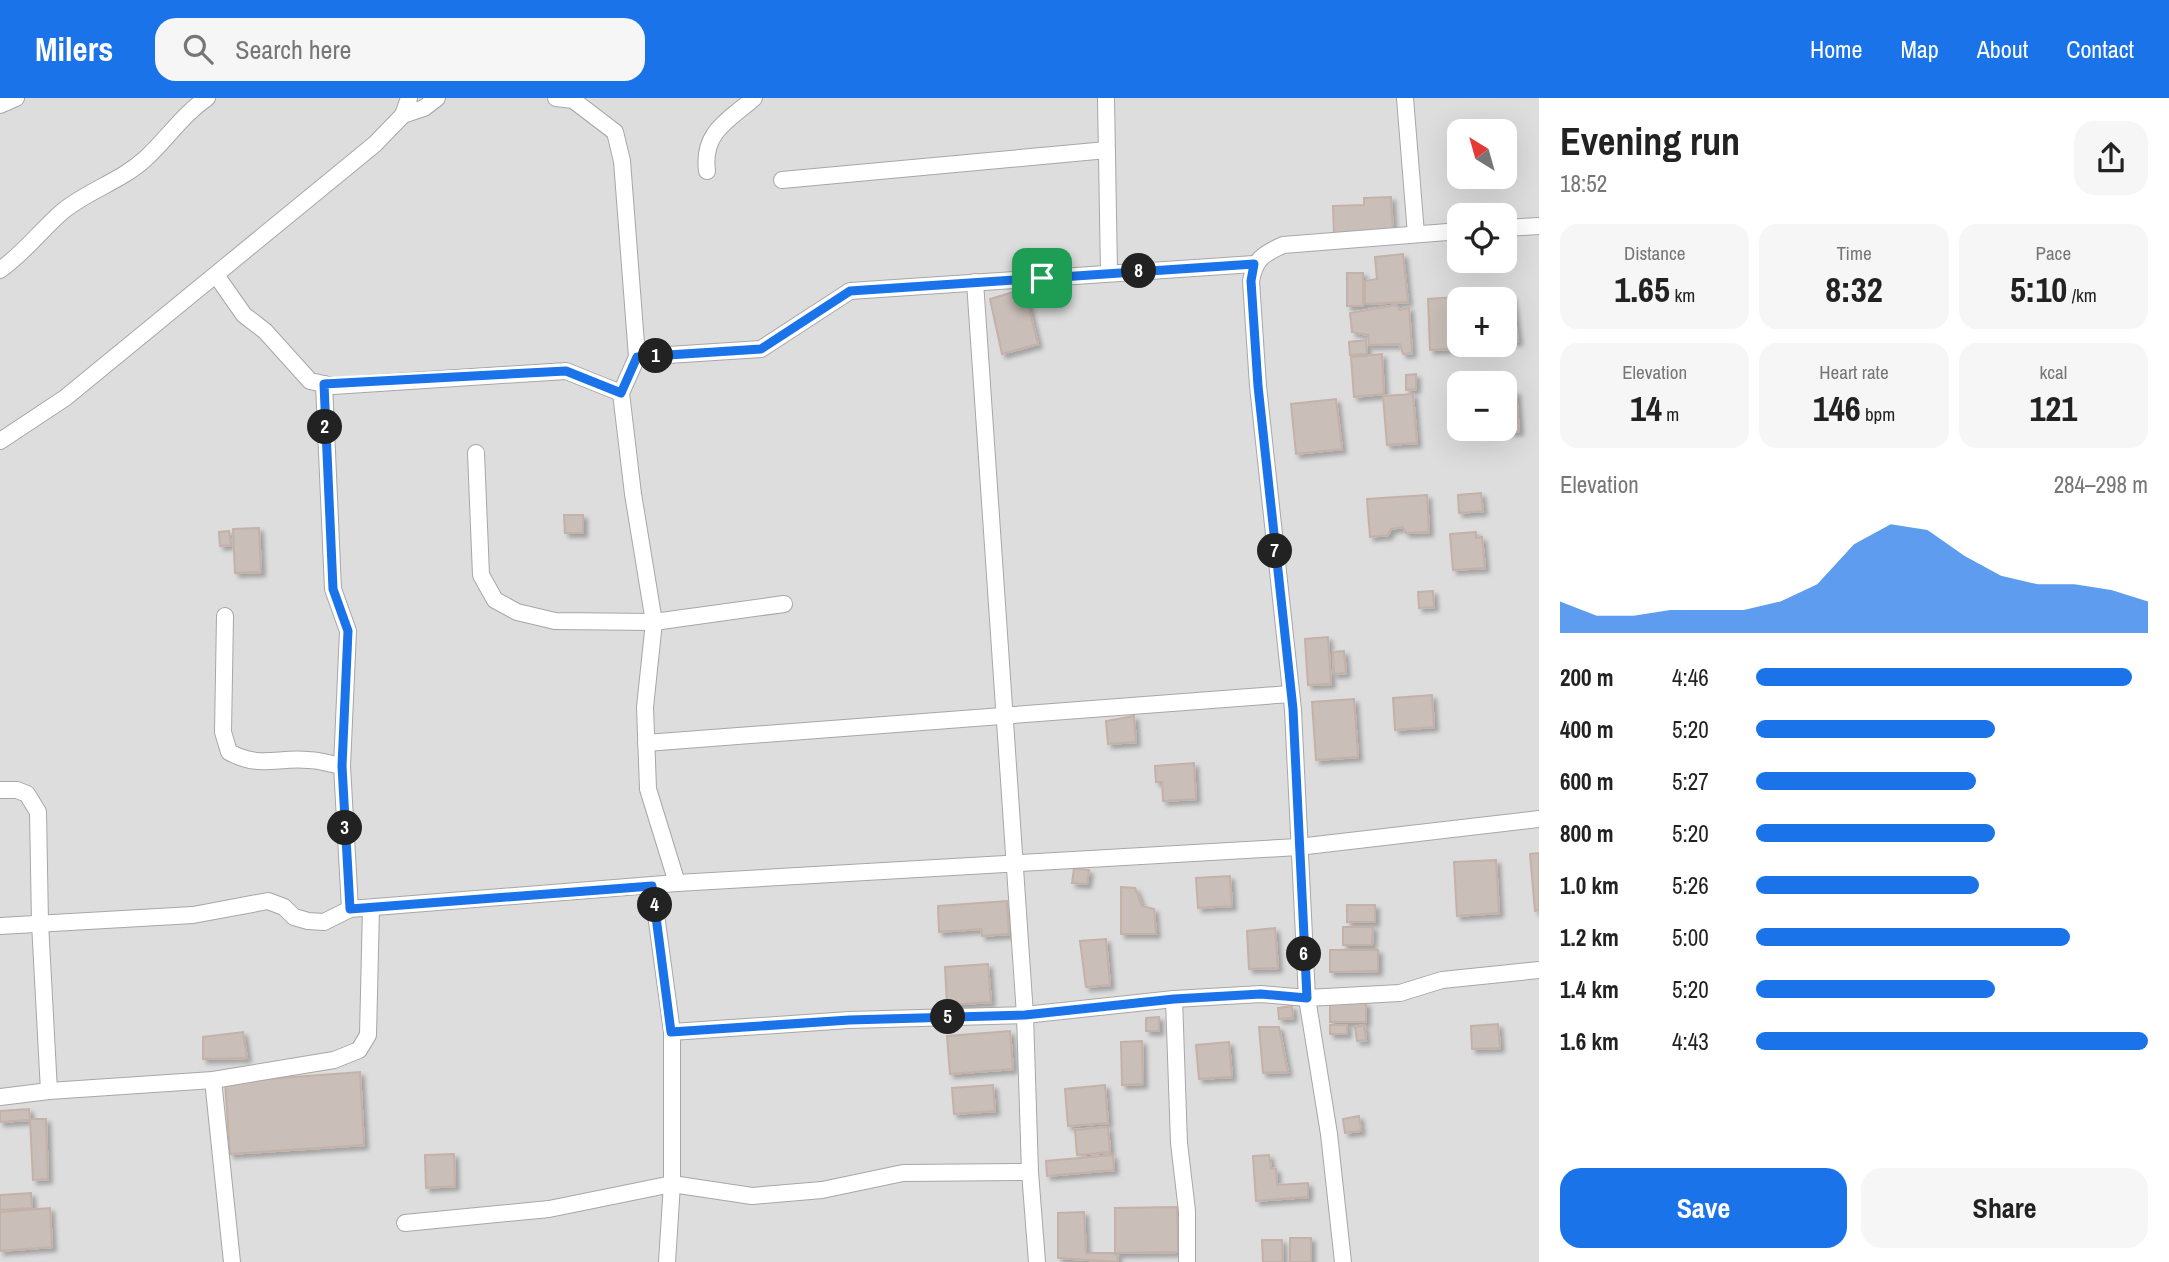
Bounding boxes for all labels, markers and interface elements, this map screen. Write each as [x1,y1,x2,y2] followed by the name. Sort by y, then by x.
[155,18,645,81] search box
[35,27,113,71] text: Milers
[179,30,217,68] icon: search
[235,32,351,67] text: Search here
[1810,33,1862,65] text: Home
[1900,33,1939,65] text: Map
[1977,33,2028,65] text: About
[2066,33,2134,65] text: Contact
[1560,116,1740,167] text: Evening run
[1447,119,1517,189] north arrow
[1447,119,1517,441] map controls
[2074,121,2148,195] button: share
[1560,168,1607,199] text: 18:52
[1447,203,1517,273] button: locate
[1624,240,1685,266] text: Distance
[1836,240,1872,266] text: Time
[2036,240,2071,266] text: Pace
[1012,248,1072,308] pin
[1122,254,1156,288] pin: 8
[1134,257,1143,283] text: 8
[1023,259,1061,297] icon: arrive
[1614,266,1670,313] text: 1.65
[1825,266,1883,313] text: 8:32
[2010,266,2067,313] text: 5:10
[1670,282,1695,308] text: km
[2067,282,2097,308] text: /km
[1447,287,1517,357] button: +
[638,338,674,374] pin: 1
[651,342,660,368] text: 1
[1622,359,1687,385] text: Elevation
[1819,359,1889,385] text: Heart rate
[2039,359,2067,385] text: kcal
[1447,371,1517,441] button: −
[1630,385,1662,432] text: 14
[1813,385,1861,432] text: 146
[2029,385,2077,432] text: 121
[1662,401,1679,427] text: m
[1861,401,1895,427] text: bpm
[308,410,342,444] pin: 2
[320,413,329,439] text: 2
[1560,469,1639,500] text: Elevation
[2054,469,2148,500] text: 284–298 m
[1258,533,1292,568] pin: 7
[1270,537,1279,563] text: 7
[1560,662,1613,693] text: 200 m
[1672,662,1709,693] text: 4:46
[1560,714,1613,745] text: 400 m
[1672,714,1709,745] text: 5:20
[1560,766,1613,797] text: 600 m
[1672,766,1709,797] text: 5:27
[328,810,362,846] pin: 3
[340,814,349,840] text: 3
[1560,818,1613,849] text: 800 m
[1672,818,1709,849] text: 5:20
[1560,870,1619,901] text: 1.0 km
[1672,870,1709,901] text: 5:26
[638,888,672,922] pin: 4
[650,891,659,917] text: 4
[1560,922,1619,953] text: 1.2 km
[1672,922,1709,953] text: 5:00
[1286,936,1322,972] pin: 6
[1299,940,1308,966] text: 6
[1560,974,1619,1005] text: 1.4 km
[1672,974,1709,1005] text: 5:20
[930,1000,965,1034] pin: 5
[943,1003,952,1029] text: 5
[1560,1026,1619,1057] text: 1.6 km
[1672,1026,1709,1057] text: 4:43
[1560,1168,1847,1248] button: Save
[1861,1168,2148,1248] button: Share

